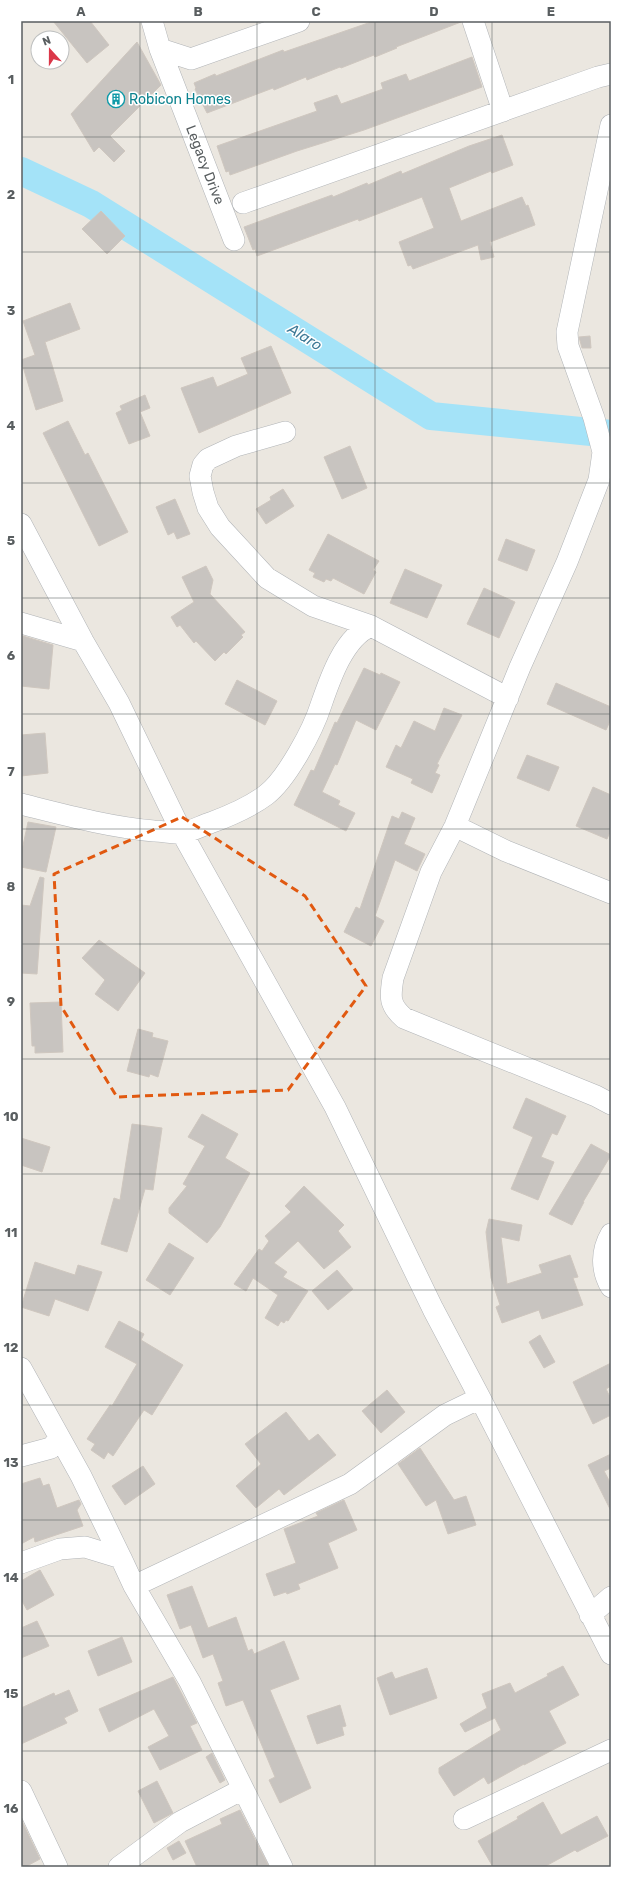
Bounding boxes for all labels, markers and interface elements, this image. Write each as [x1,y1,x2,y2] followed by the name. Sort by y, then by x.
[76,4,86,19] text: A
[193,4,203,19] text: B
[311,4,321,19] text: C
[429,4,439,19] text: D
[547,4,555,19] text: E
[30,30,70,70] north arrow
[41,34,53,49] text: N
[8,72,14,87] text: 1
[106,89,126,109] building icon: Robicon Homes
[129,91,231,108] place label: Robicon Homes
[182,123,228,207] street label: Legacy Drive
[7,187,15,202] text: 2
[7,303,16,318] text: 3
[284,319,326,355] water label: Alaro
[7,418,16,433] text: 4
[7,533,15,548] text: 5
[7,648,16,663] text: 6
[7,764,15,779] text: 7
[7,879,16,894] text: 8
[7,994,15,1009] text: 9
[3,1109,19,1124] text: 10
[5,1225,17,1240] text: 11
[4,1340,18,1355] text: 12
[3,1455,19,1470] text: 13
[3,1570,19,1585] text: 14
[4,1686,18,1701] text: 15
[4,1801,19,1816] text: 16

